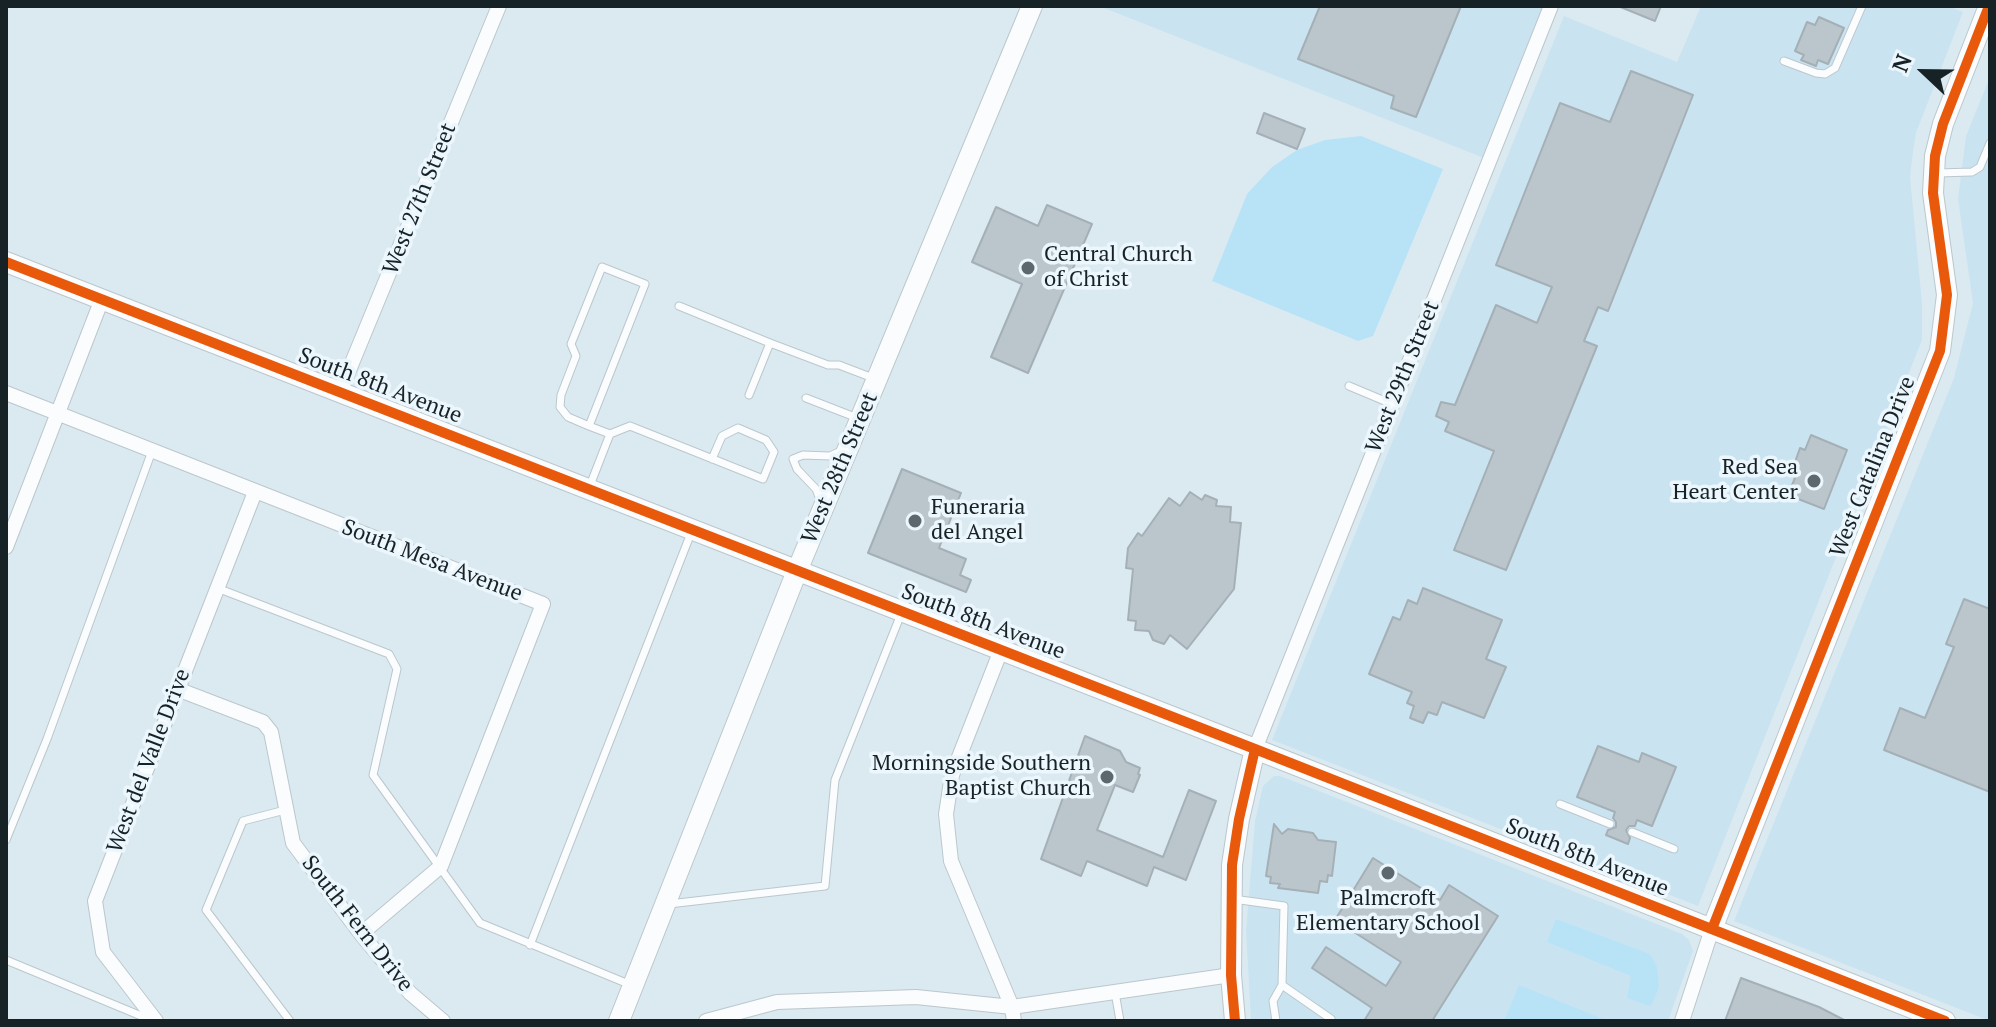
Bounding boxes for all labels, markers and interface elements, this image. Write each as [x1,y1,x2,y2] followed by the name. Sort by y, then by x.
[1884,32,1964,112] north arrow
[1885,50,1918,76] text: N
[378,119,462,279] street label: West 27th Street
[1044,242,1193,294] place label: Central Church of Christ
[1019,259,1037,277] marker: Central Church of Christ
[1360,297,1446,457] street label: West 29th Street
[294,343,466,429] street label: South 8th Avenue
[1825,373,1921,561] street label: West Catalina Drive
[796,388,884,548] street label: West 28th Street
[1672,455,1798,506] place label: Red Sea Heart Center
[1805,472,1823,490] marker: Red Sea Heart Center
[931,495,1025,546] place label: Funeraria del Angel
[906,512,924,530] marker: Funeraria del Angel
[338,514,526,608] street label: South Mesa Avenue
[897,579,1069,665] street label: South 8th Avenue
[102,665,196,857] street label: West del Valle Drive
[872,751,1091,802] place label: Morningside Southern Baptist Church
[1098,768,1116,786] marker: Morningside Southern Baptist Church
[1502,813,1672,903] street label: South 8th Avenue
[296,851,418,997] street label: South Fern Drive
[1379,864,1397,882] marker: Palmcroft Elementary School
[1296,886,1480,938] place label: Palmcroft Elementary School

